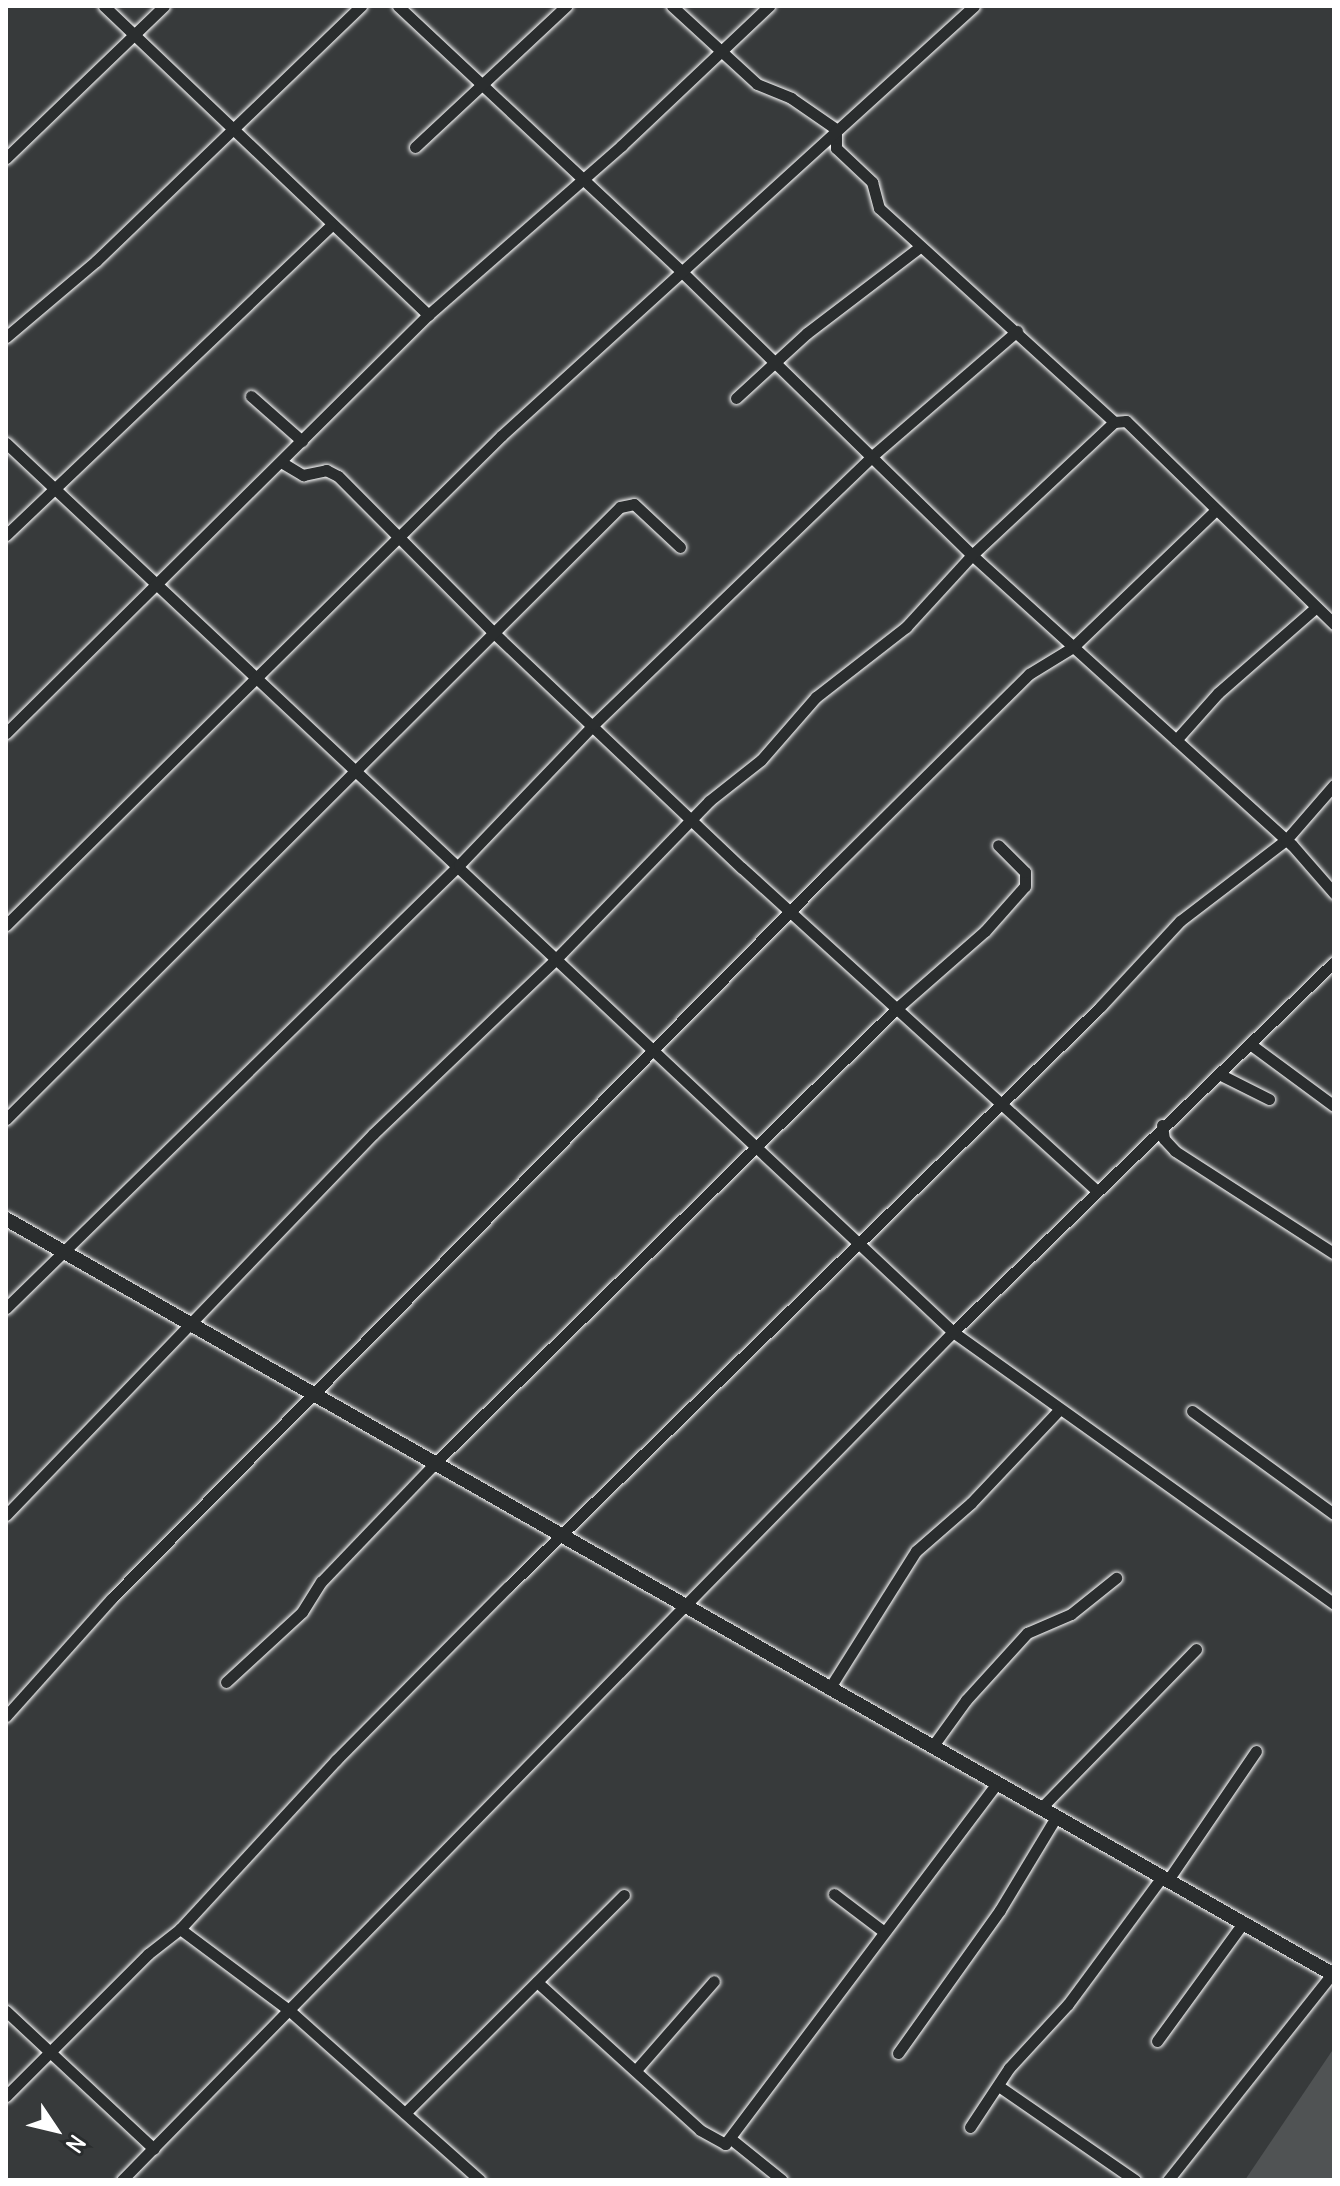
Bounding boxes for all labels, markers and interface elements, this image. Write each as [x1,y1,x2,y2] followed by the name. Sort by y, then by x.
[16,2090,96,2170] north arrow
[60,2130,91,2158] text: N

